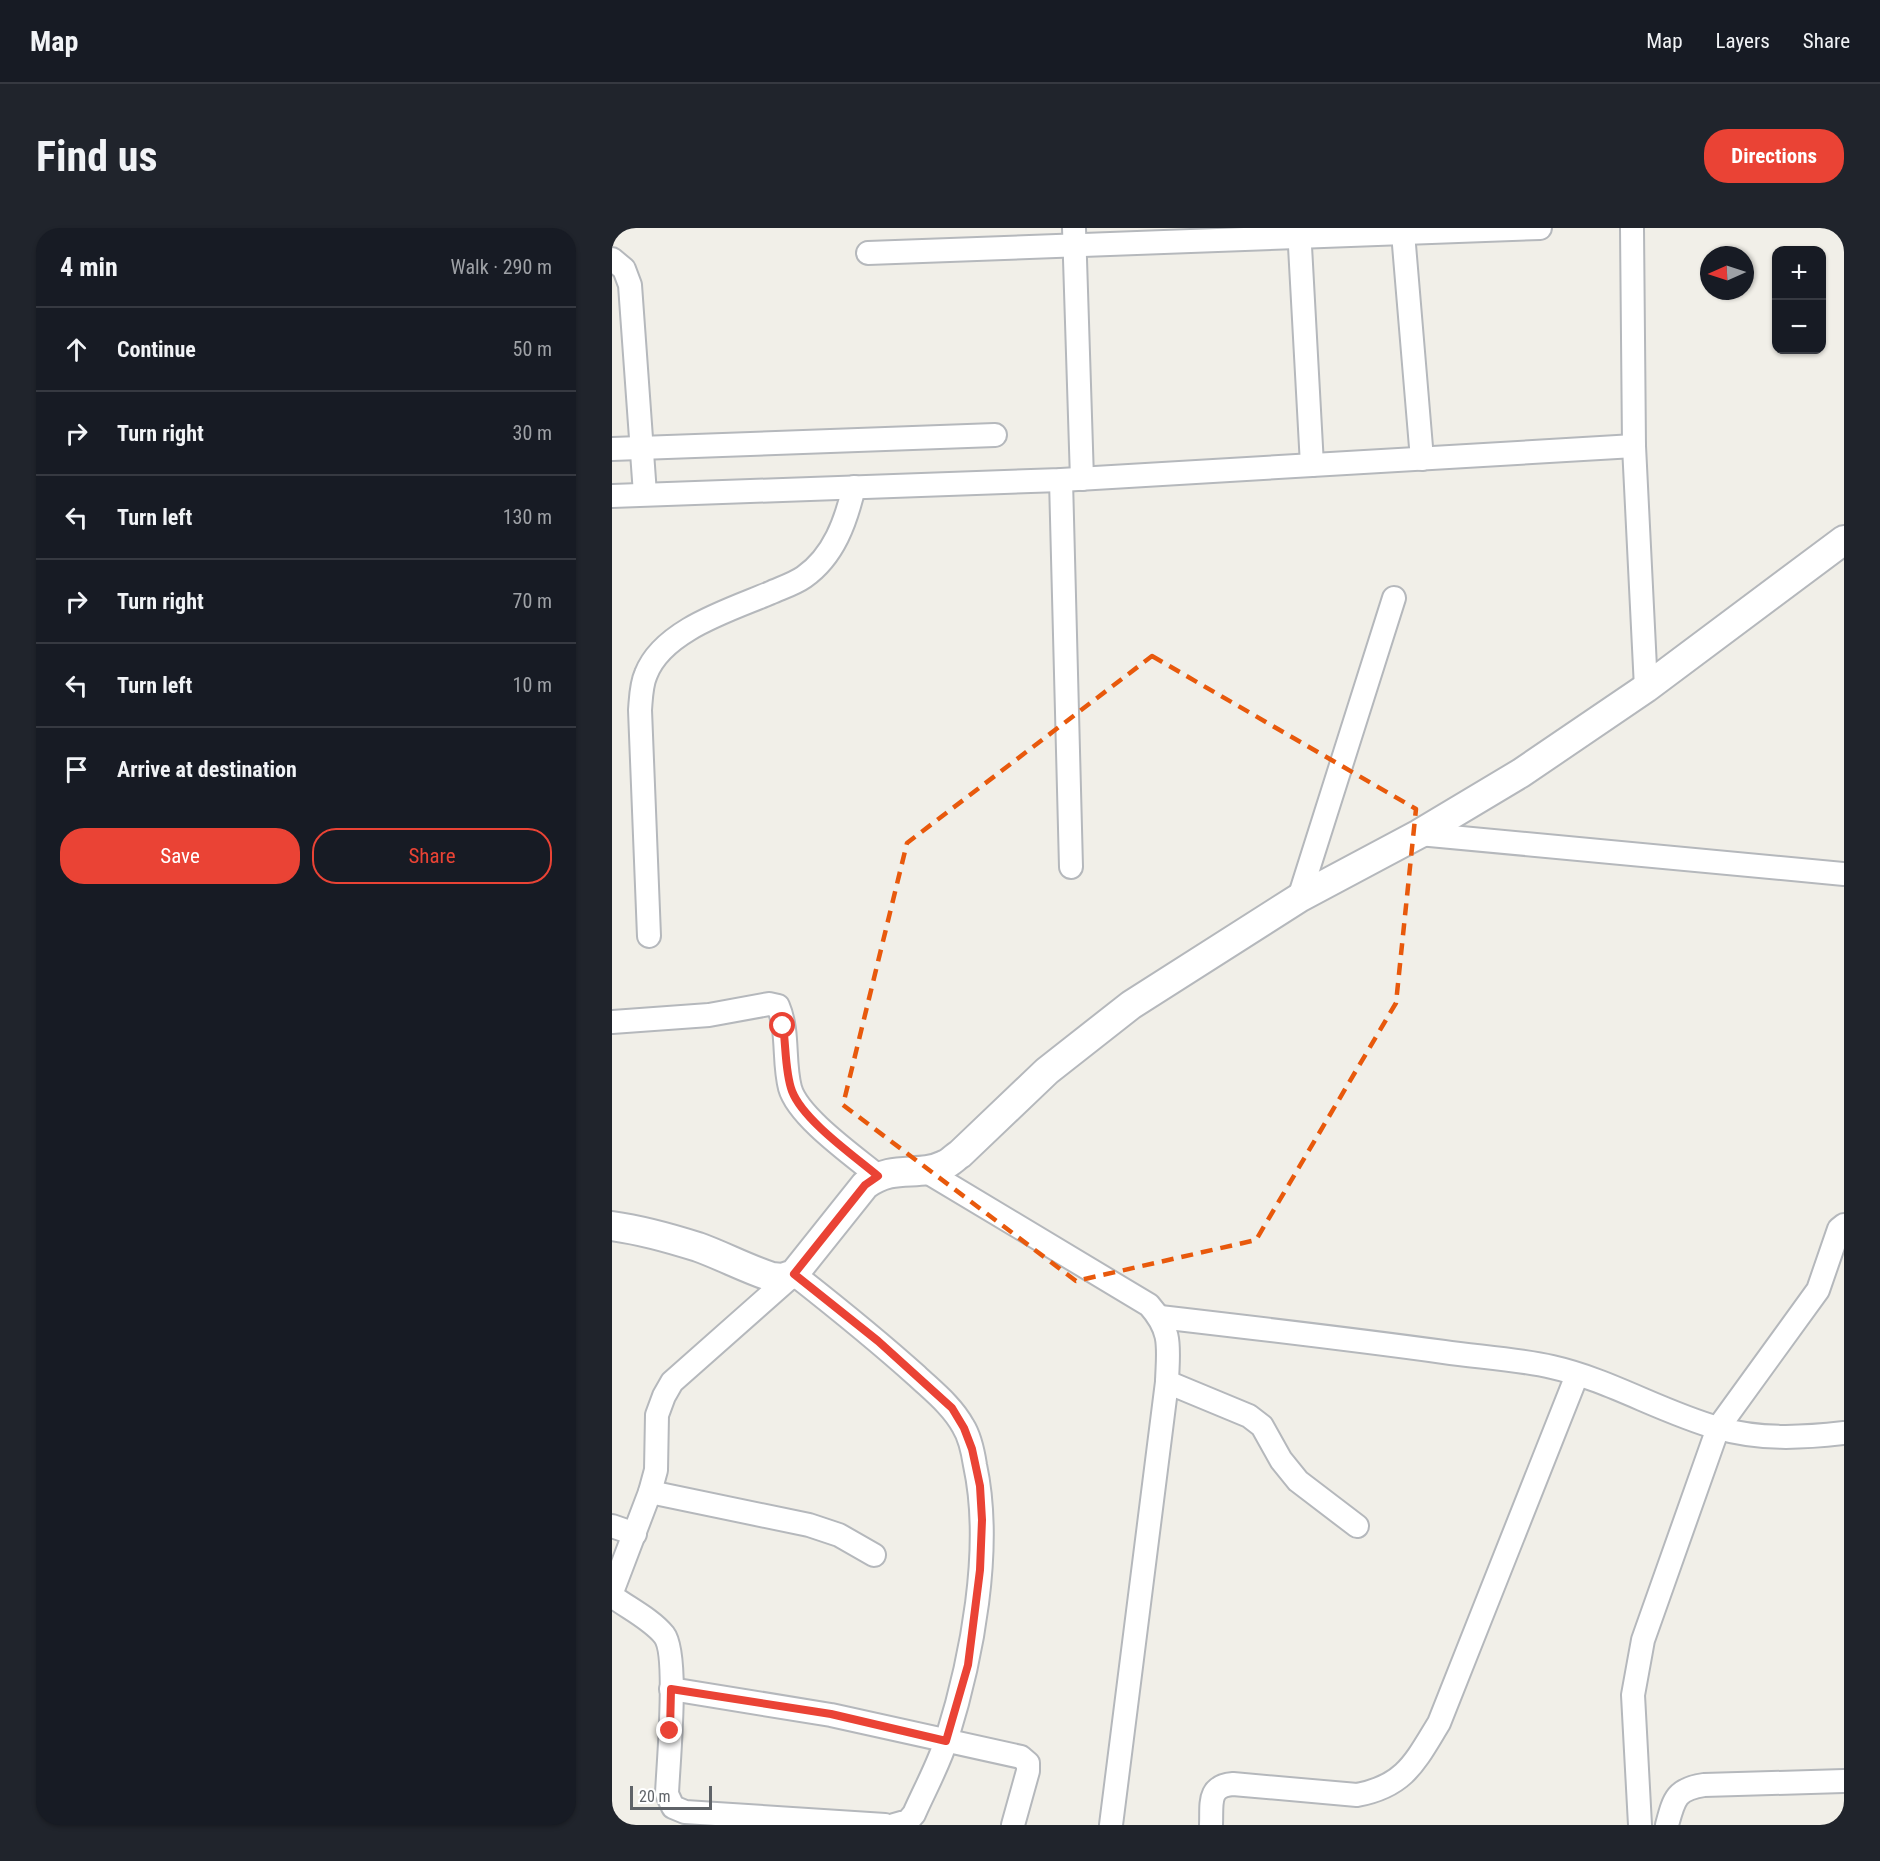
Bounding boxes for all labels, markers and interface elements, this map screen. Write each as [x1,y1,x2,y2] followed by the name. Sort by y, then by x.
[30,25,78,58] text: Map
[1646,29,1683,53] text: Map
[1716,29,1770,53] text: Layers
[1803,29,1850,53] text: Share
[1704,129,1844,183] button: Directions
[36,132,157,181] text: Find us
[1700,246,1754,300] north arrow
[1772,246,1826,354] map controls
[1772,246,1826,300] button: +
[60,252,118,282] text: 4 min
[451,255,552,279] text: Walk · 290 m
[1772,300,1826,354] button: −
[60,333,93,366] icon: ahead
[117,337,196,362] text: Continue
[513,337,552,361] text: 50 m
[60,417,93,450] icon: right
[117,421,204,446] text: Turn right
[513,421,552,445] text: 30 m
[60,501,93,534] icon: left
[117,505,192,530] text: Turn left
[503,505,552,529] text: 130 m
[60,585,93,618] icon: right
[117,589,204,614] text: Turn right
[513,589,552,613] text: 70 m
[60,669,93,702] icon: left
[117,673,192,698] text: Turn left
[513,673,552,697] text: 10 m
[60,753,93,786] icon: arrive
[117,757,297,782] text: Arrive at destination
[60,828,300,884] button: Save
[312,828,552,884] button: Share
[769,1012,795,1038] route start
[656,1717,682,1743] route end
[630,1783,712,1810] scale bar
[639,1787,671,1806] text: 20 m

